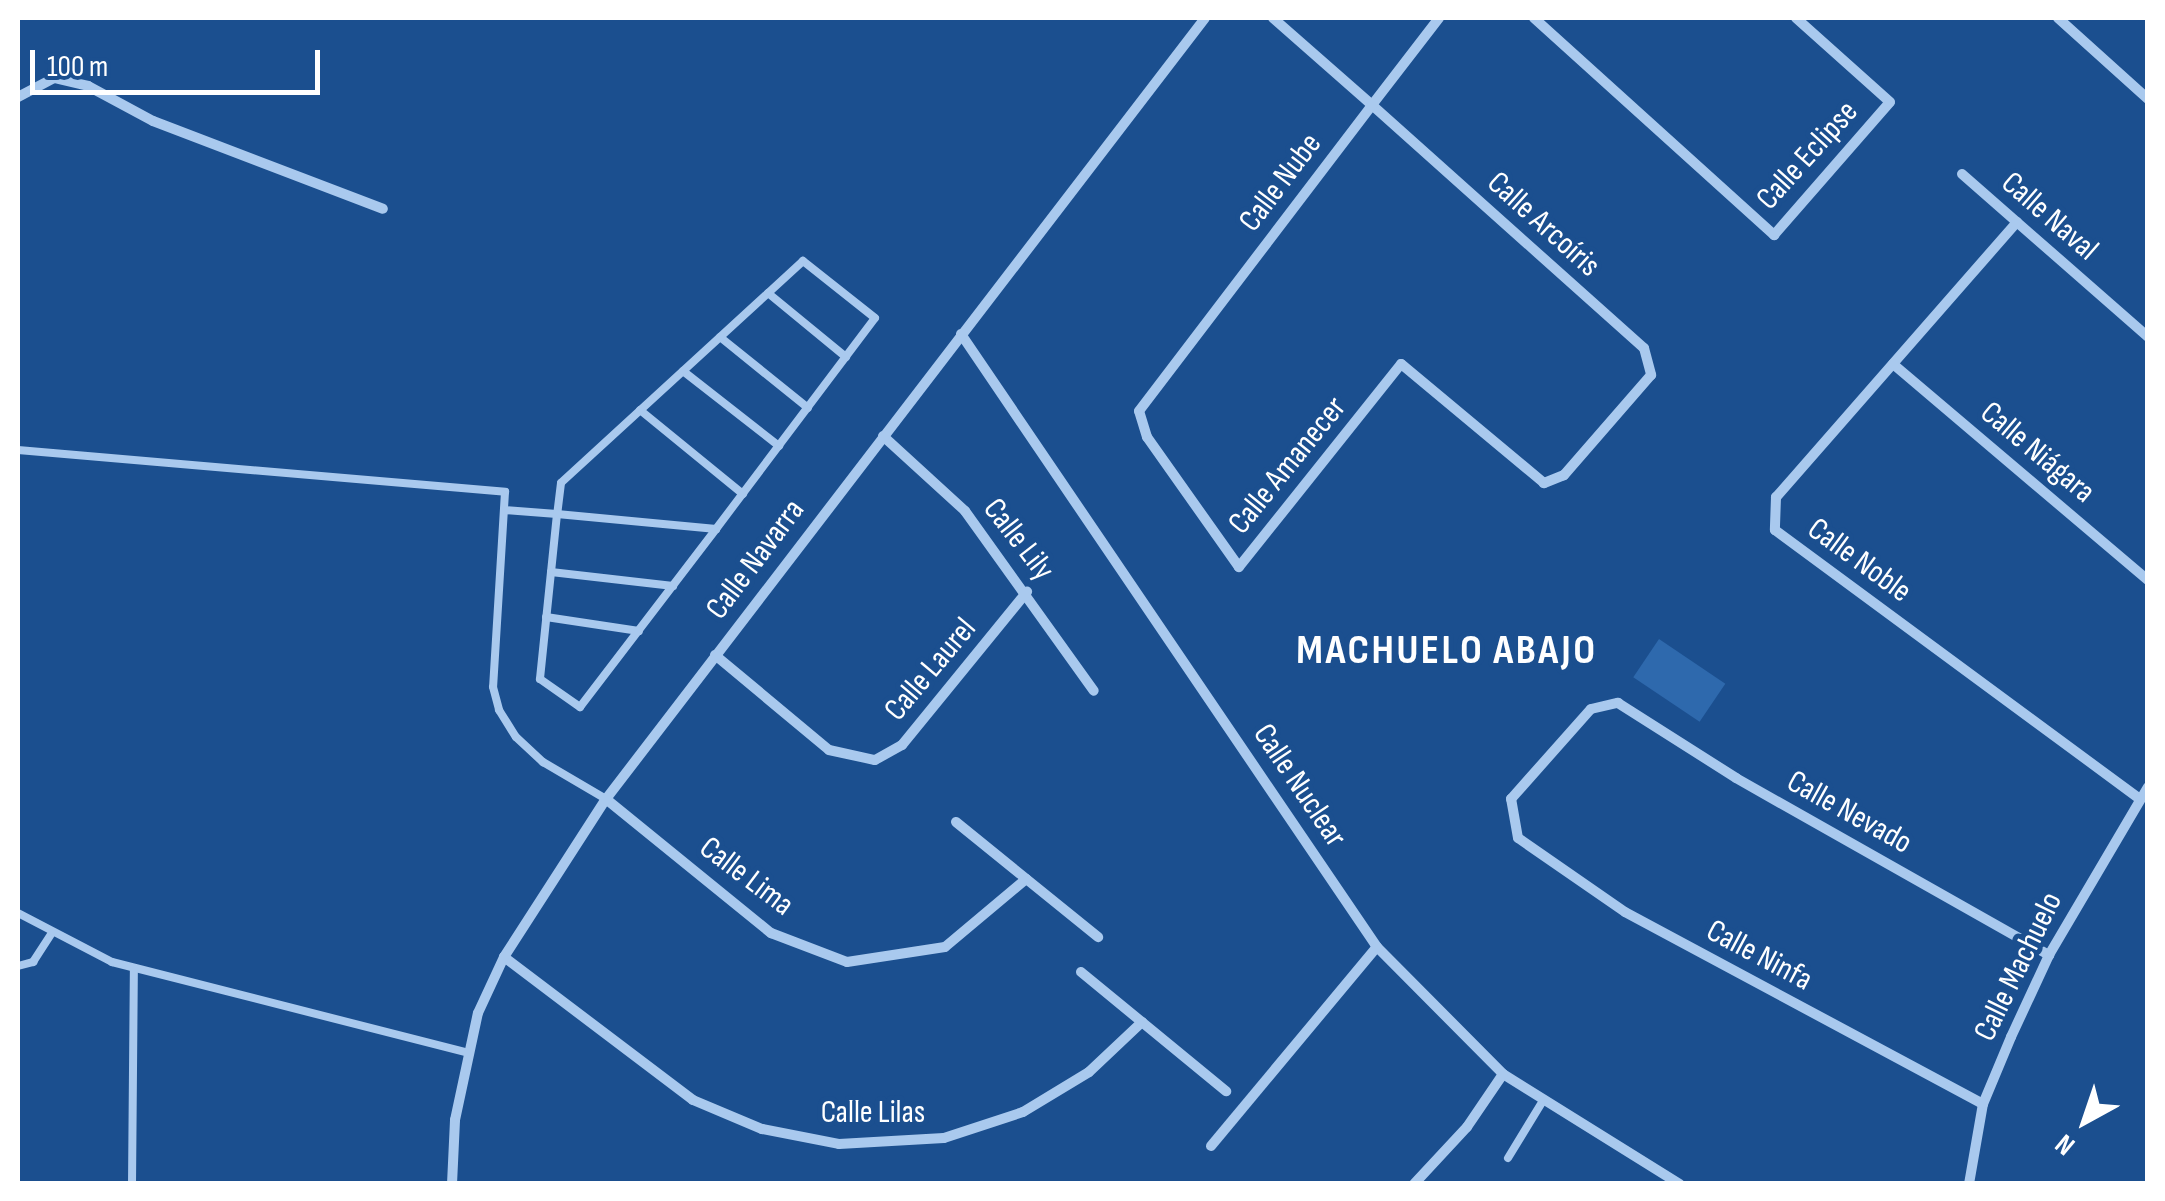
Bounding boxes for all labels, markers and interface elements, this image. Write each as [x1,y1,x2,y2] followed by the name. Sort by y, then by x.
[35,30,325,92] scale bar
[47,49,108,85] text: 100 m
[1749,94,1867,218] street label: Calle Eclipse
[1232,126,1330,240] street label: Calle Nube
[1479,164,1607,286] street label: Calle Arcoíris
[1993,165,2105,269] street label: Calle Naval
[1221,390,1355,542] street label: Calle Amanecer
[1972,394,2102,512] street label: Calle Niágara
[974,491,1062,589] street label: Calle Lily
[699,493,813,627] street label: Calle Navarra
[1800,511,1918,611] street label: Calle Noble
[877,611,985,729] street label: Calle Laurel
[1296,626,1598,676] district label: MACHUELO ABAJO
[1244,717,1354,855] street label: Calle Nuclear
[1780,763,1918,863] street label: Calle Nevado
[691,829,801,925] street label: Calle Lima
[1967,886,2071,1048] street label: Calle Machuelo
[1700,912,1818,1000] street label: Calle Ninfa
[2035,1071,2135,1171] north arrow
[821,1094,925,1132] street label: Calle Lilas
[2049,1127,2082,1162] text: N

